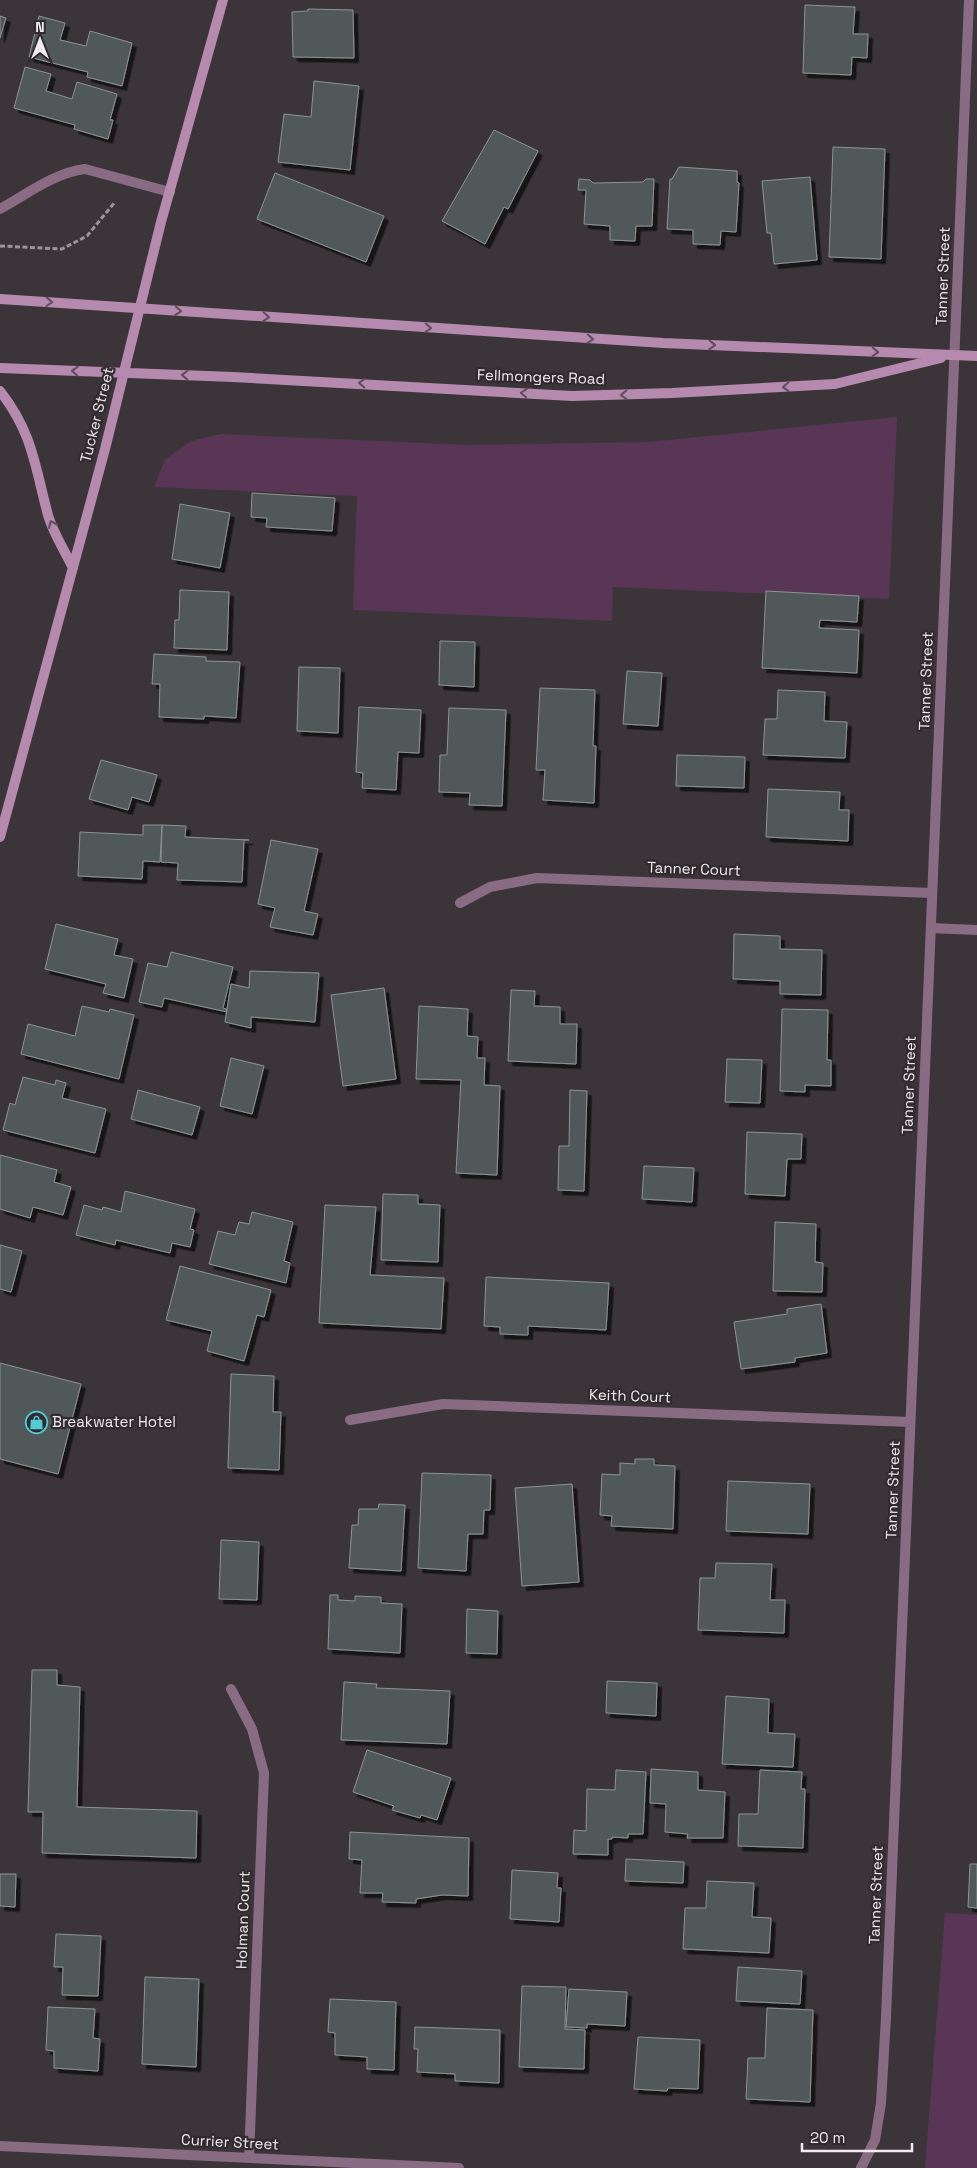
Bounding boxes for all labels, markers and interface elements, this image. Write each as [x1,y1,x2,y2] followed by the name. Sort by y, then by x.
[15,15,65,65] north arrow
[35,18,45,36] text: N
[931,226,954,326] street label: Tanner Street
[45,297,53,308] one-way arrow
[175,306,183,317] one-way arrow
[262,312,270,323] one-way arrow
[425,322,433,333] one-way arrow
[587,333,595,344] one-way arrow
[708,340,716,351] one-way arrow
[871,346,879,357] one-way arrow
[71,365,79,376] one-way arrow
[75,365,118,465] street label: Tucker Street
[477,365,605,388] street label: Fellmongers Road
[180,370,188,381] one-way arrow
[357,378,365,389] one-way arrow
[782,381,790,392] one-way arrow
[519,388,527,399] one-way arrow
[620,389,628,400] one-way arrow
[48,520,58,529] one-way arrow
[914,631,937,731] street label: Tanner Street
[647,857,741,880] street label: Tanner Court
[897,1035,920,1135] street label: Tanner Street
[589,1385,671,1406] street label: Keith Court
[24,1410,48,1434] shop icon: Breakwater Hotel
[52,1412,176,1431] place label: Breakwater Hotel
[881,1440,904,1540] street label: Tanner Street
[864,1845,887,1945] street label: Tanner Street
[231,1871,254,1969] street label: Holman Court
[802,2120,912,2152] scale bar
[810,2128,845,2147] text: 20 m
[181,2129,280,2154] street label: Currier Street

